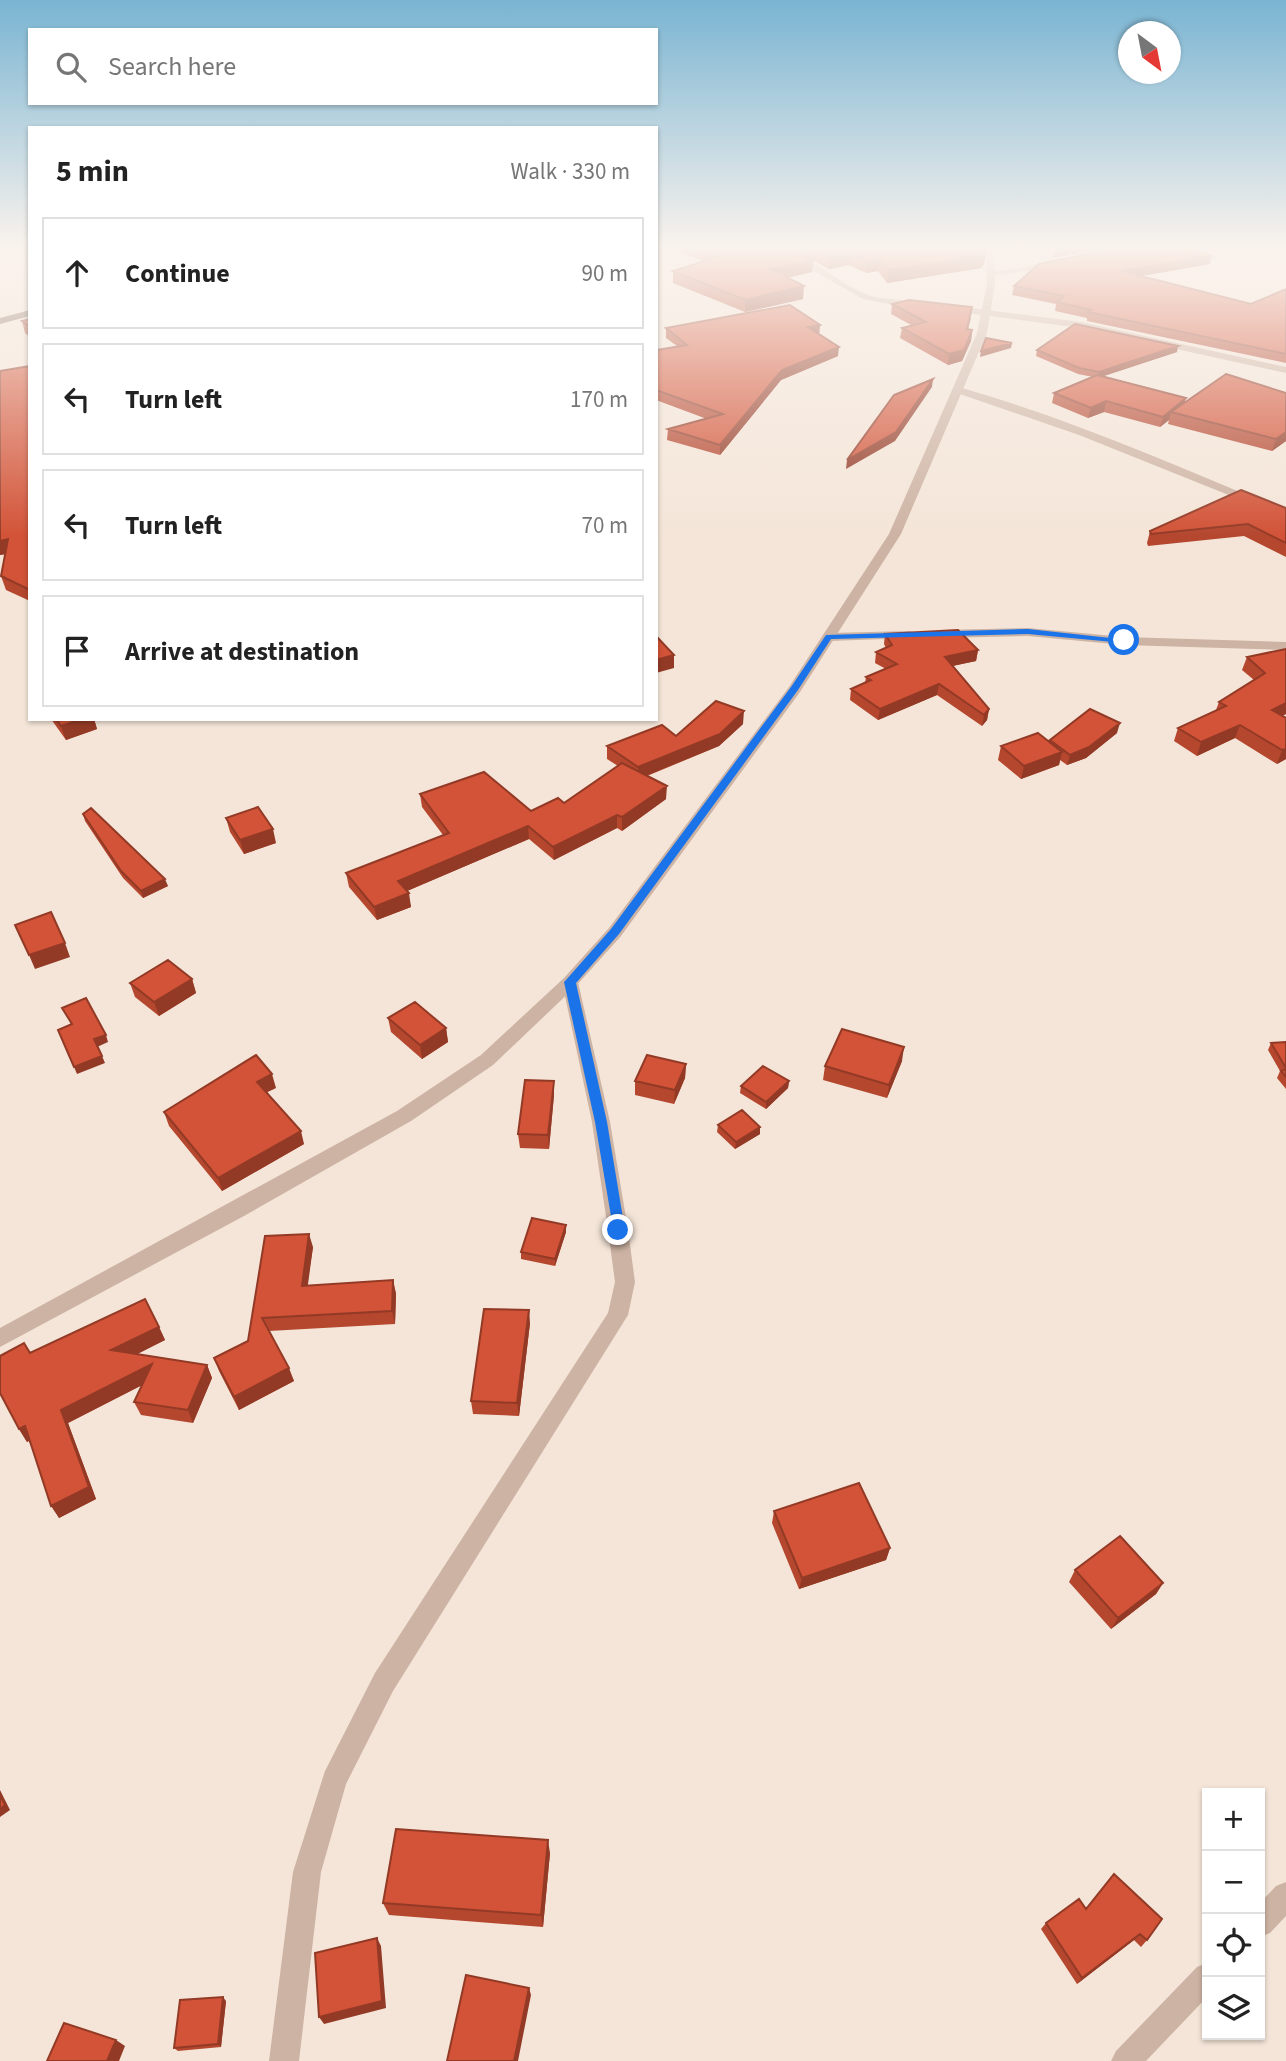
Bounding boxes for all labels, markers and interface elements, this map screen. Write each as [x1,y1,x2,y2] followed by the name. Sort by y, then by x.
[1118,21,1181,84] north arrow
[28,28,658,105] search box
[52,48,90,86] icon: search
[108,48,236,85] text: Search here
[56,150,129,193] text: 5 min
[511,155,630,188] text: Walk · 330 m
[58,254,96,292] icon: ahead
[125,255,230,292] text: Continue
[581,257,628,290] text: 90 m
[58,380,96,418] icon: left
[125,381,222,418] text: Turn left
[570,383,628,416] text: 170 m
[58,506,96,544] icon: left
[125,507,222,544] text: Turn left
[581,509,628,542] text: 70 m
[1108,624,1139,655] route start
[58,632,96,670] icon: arrive
[125,633,359,670] text: Arrive at destination
[602,1214,633,1245] route end
[1202,1788,1265,2040] map controls
[1202,1788,1265,1851] button: +
[1202,1851,1265,1914] button: −
[1202,1914,1265,1977] button: locate
[1202,1977,1265,2040] button: layers

